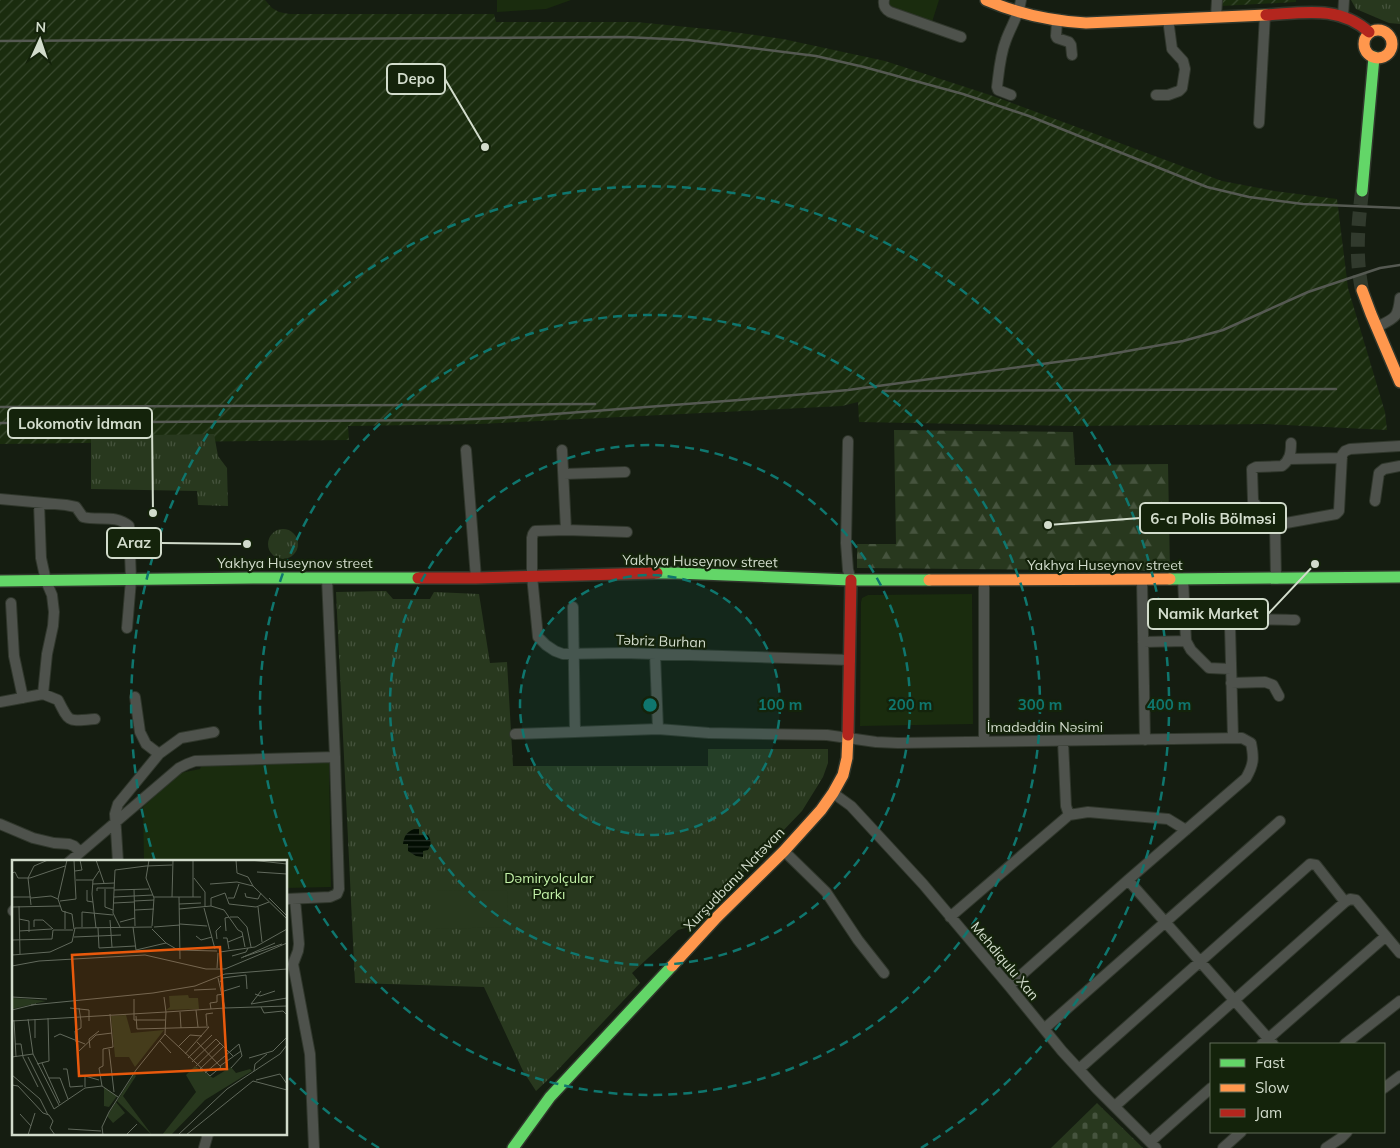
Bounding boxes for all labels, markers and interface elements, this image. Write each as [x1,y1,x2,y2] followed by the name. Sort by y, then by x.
[15,15,65,65] north arrow
[35,18,46,36] text: N
[387,64,445,94] callout: Depo
[397,69,435,88] text: Depo
[8,408,152,438] callout: Lokomotiv İdman
[18,414,142,433] text: Lokomotiv İdman
[1140,503,1286,533] callout: 6-cı Polis Bölməsi
[1150,509,1276,528] text: 6-cı Polis Bölməsi
[107,528,161,558] callout: Araz
[117,533,151,552] text: Araz
[621,551,778,571] street label: Yakhya Huseynov street
[216,554,373,572] street label: Yakhya Huseynov street
[1026,556,1183,574] street label: Yakhya Huseynov street
[1148,599,1268,629] callout: Namik Market
[1158,604,1259,623] text: Namik Market
[616,630,706,652] street label: Təbriz Burhan
[758,695,802,714] text: 100 m
[888,695,932,714] text: 200 m
[1018,695,1062,714] text: 300 m
[1147,695,1191,714] text: 400 m
[641,696,659,714] centre of rings
[987,718,1103,736] street label: İmadəddin Nəsimi
[680,823,788,935] street label: Xurşudbanu Natəvan
[12,860,288,1136] inset map
[504,869,595,903] park label: Dəmiryolçular Parkı
[967,918,1043,1004] street label: Mehdiqulu Xan
[1210,1043,1385,1133] legend
[1255,1053,1285,1072] text: Fast
[1255,1078,1289,1097] text: Slow
[1255,1103,1282,1122] text: Jam

